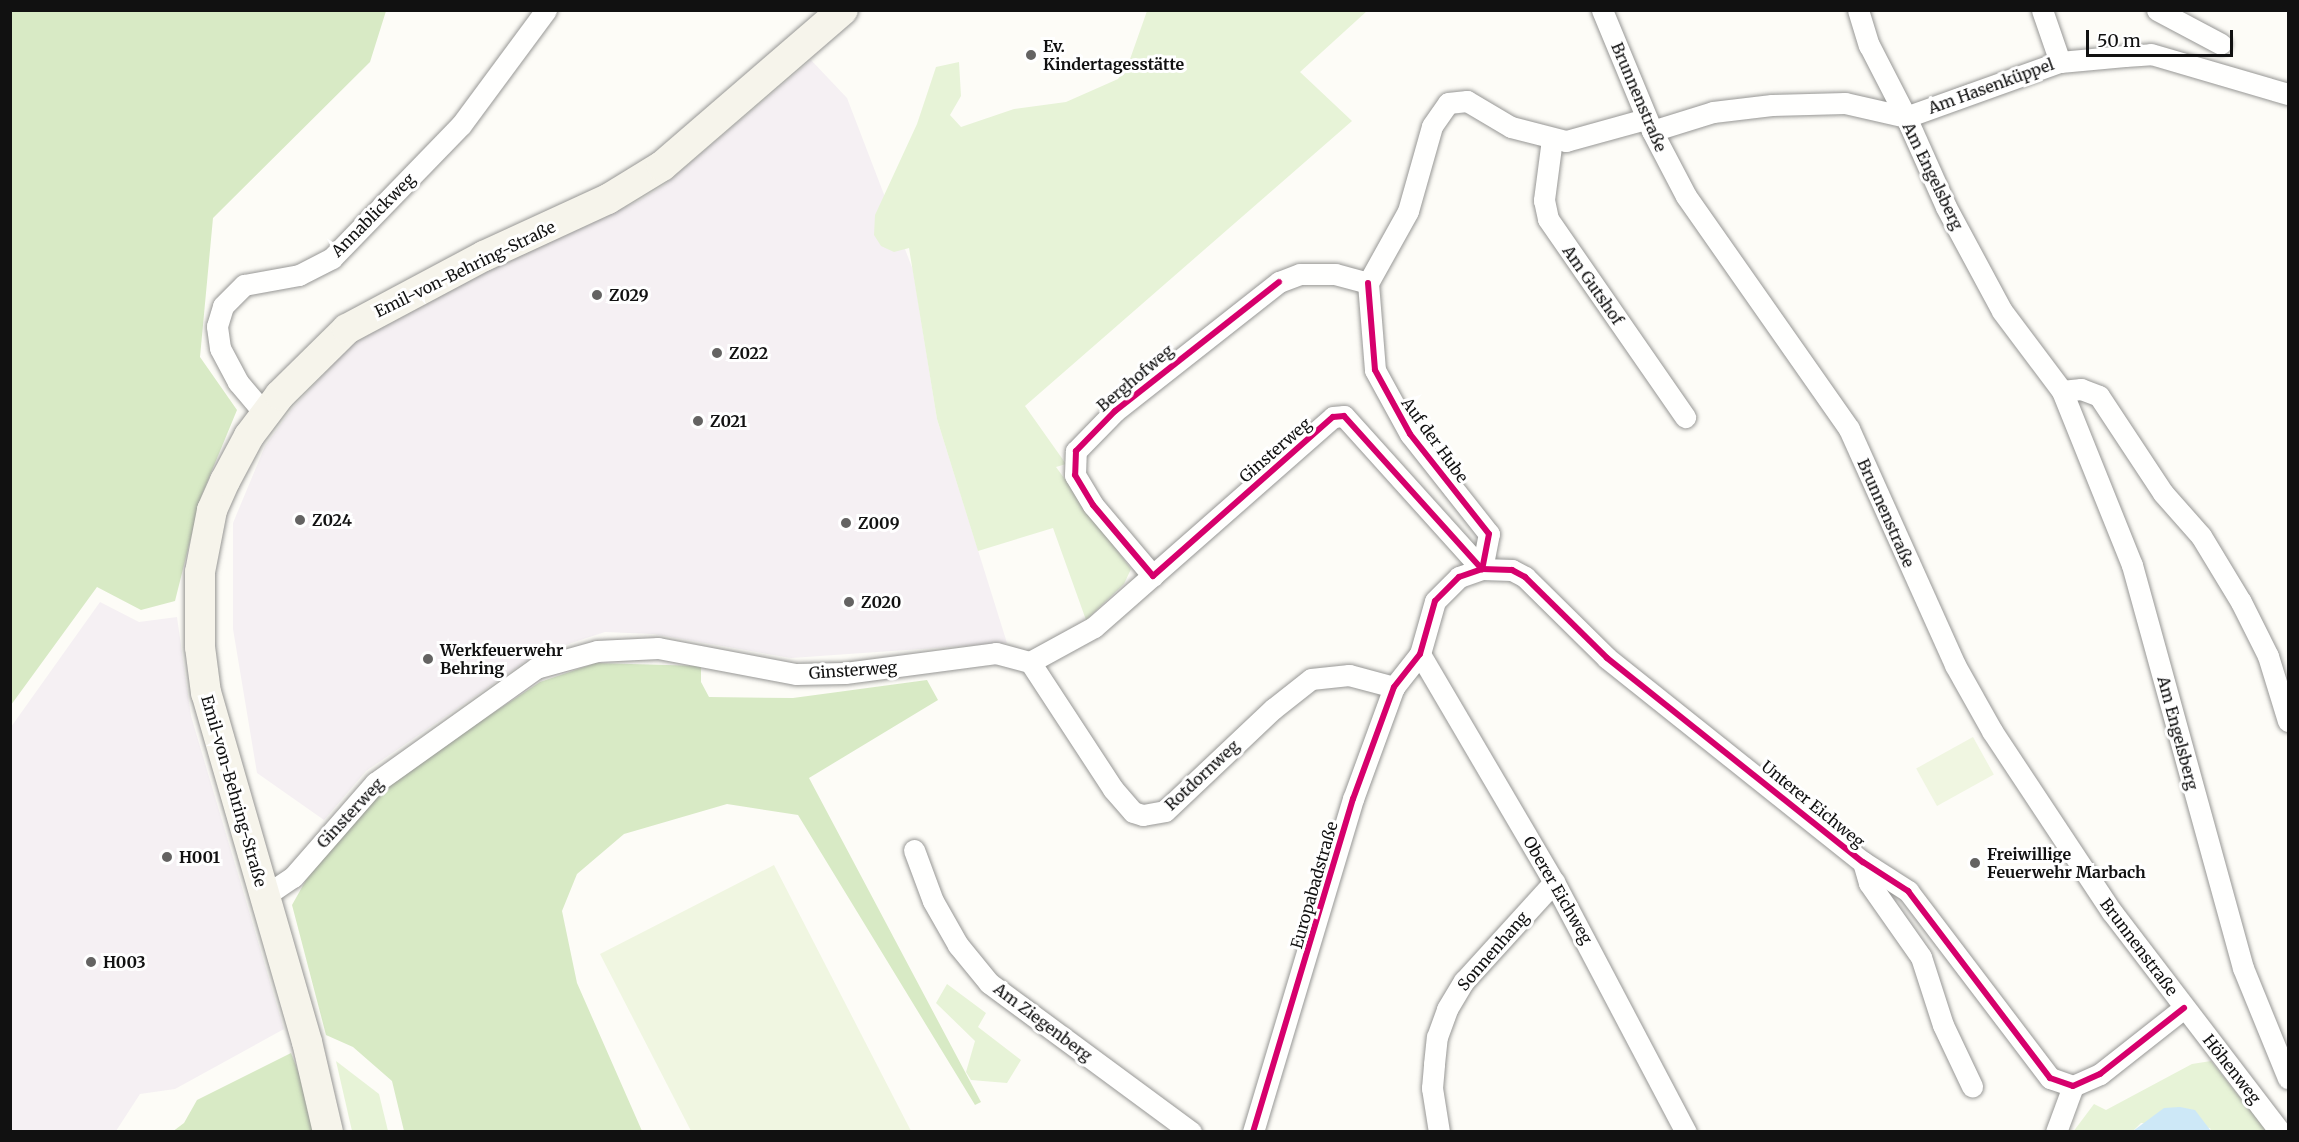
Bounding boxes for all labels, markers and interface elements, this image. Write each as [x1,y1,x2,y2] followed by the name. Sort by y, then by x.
[2089,18,2236,56] scale bar
[2097,29,2141,52] text: 50 m
[1043,36,1184,74] place label: Ev. Kindertagesstätte
[1607,39,1671,155] street label: Brunnenstraße
[1024,48,1038,62] marker: Ev. Kindertagesstätte
[1925,54,2057,118] street label: Am Hasenküppel
[1899,119,1967,233] street label: Am Engelsberg
[327,169,419,261] street label: Annablickweg
[372,217,558,321] street label: Emil-von-Behring-Straße
[1559,242,1627,328] street label: Am Gutshof
[609,285,649,305] place label: Z029
[590,288,604,302] marker: Z029
[1093,341,1177,415] street label: Berghofweg
[729,343,768,363] place label: Z022
[710,346,724,360] marker: Z022
[1398,394,1472,486] street label: Auf der Hube
[710,411,747,431] place label: Z021
[691,414,705,428] marker: Z021
[1235,414,1315,486] street label: Ginsterweg
[1853,456,1919,570] street label: Brunnenstraße
[312,510,352,530] place label: Z024
[293,513,307,527] marker: Z024
[858,513,900,533] place label: Z009
[839,516,853,530] marker: Z009
[861,592,901,612] place label: Z020
[842,595,856,609] marker: Z020
[440,640,564,678] place label: Werkfeuerwehr Behring
[421,652,435,666] marker: Werkfeuerwehr Behring
[808,657,898,683] street label: Ginsterweg
[2154,674,2202,792] street label: Am Engelsberg
[197,693,271,889] street label: Emil-von-Behring-Straße
[1161,736,1243,814] street label: Rotdornweg
[1758,757,1868,851] street label: Unterer Eichweg
[313,774,387,852] street label: Ginsterweg
[1287,819,1341,951] street label: Europabadstraße
[1519,833,1597,947] street label: Oberer Eichweg
[1987,844,2146,882] place label: Freiwillige Feuerwehr Marbach
[179,847,220,867] place label: H001
[160,850,174,864] marker: H001
[1968,856,1982,870] marker: Freiwillige Feuerwehr Marbach
[2096,895,2182,999] street label: Brunnenstraße
[1453,908,1533,994] street label: Sonnenhang
[103,952,146,972] place label: H003
[84,955,98,969] marker: H003
[990,979,1096,1065] street label: Am Ziegenberg
[2199,1031,2265,1107] street label: Höhenweg

